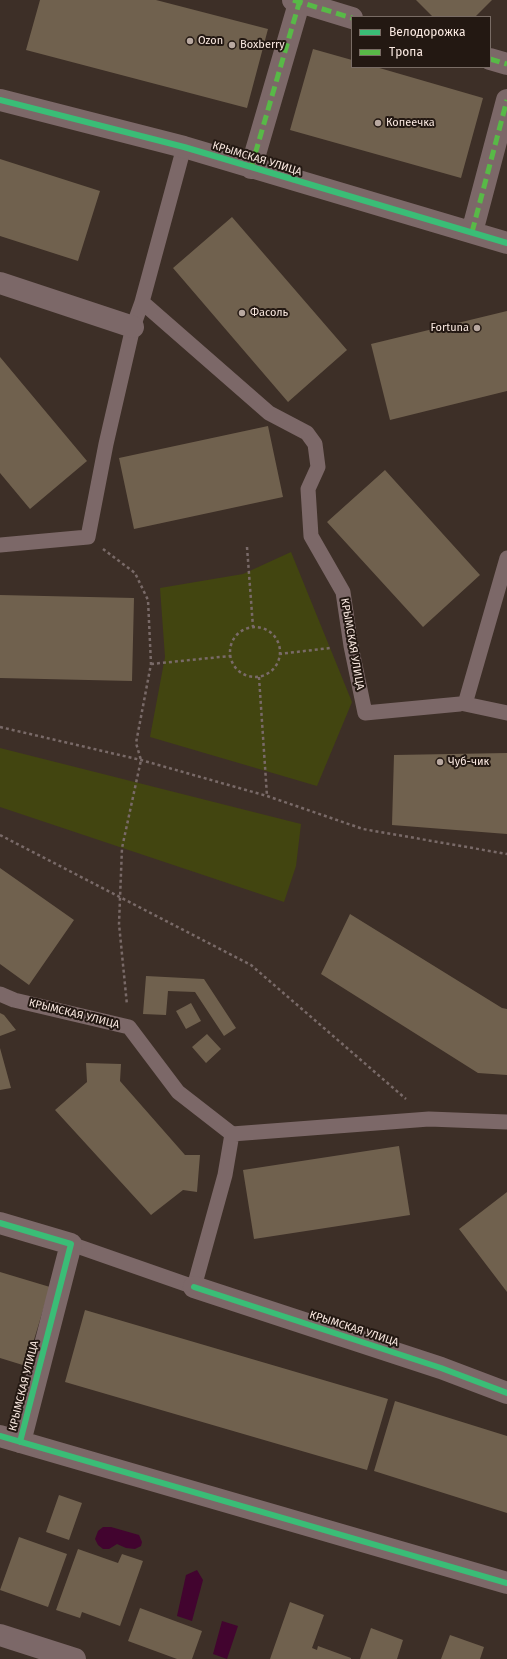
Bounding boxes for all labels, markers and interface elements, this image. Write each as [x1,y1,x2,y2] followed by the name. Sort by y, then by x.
[351,16,491,68] legend
[389,25,465,39] text: Велодорожка
[198,34,223,48] place label: Ozon
[185,36,195,46] marker: Ozon
[240,38,285,52] place label: Boxberry
[227,40,237,50] marker: Boxberry
[389,45,423,59] text: Тропа
[386,116,435,130] place label: Копеечка
[373,118,383,128] marker: Копеечка
[211,139,303,179] street label: КРЫМСКАЯ УЛИЦА
[250,306,288,320] place label: Фасоль
[237,308,247,318] marker: Фасоль
[431,321,469,335] place label: Fortuna
[472,323,482,333] marker: Fortuna
[337,597,367,691] street label: КРЫМСКАЯ УЛИЦА
[448,755,489,769] place label: Чуб-чик
[435,757,445,767] marker: Чуб-чик
[27,996,121,1032] street label: КРЫМСКАЯ УЛИЦА
[308,1308,400,1350] street label: КРЫМСКАЯ УЛИЦА
[6,1339,42,1433] street label: КРЫМСКАЯ УЛИЦА

